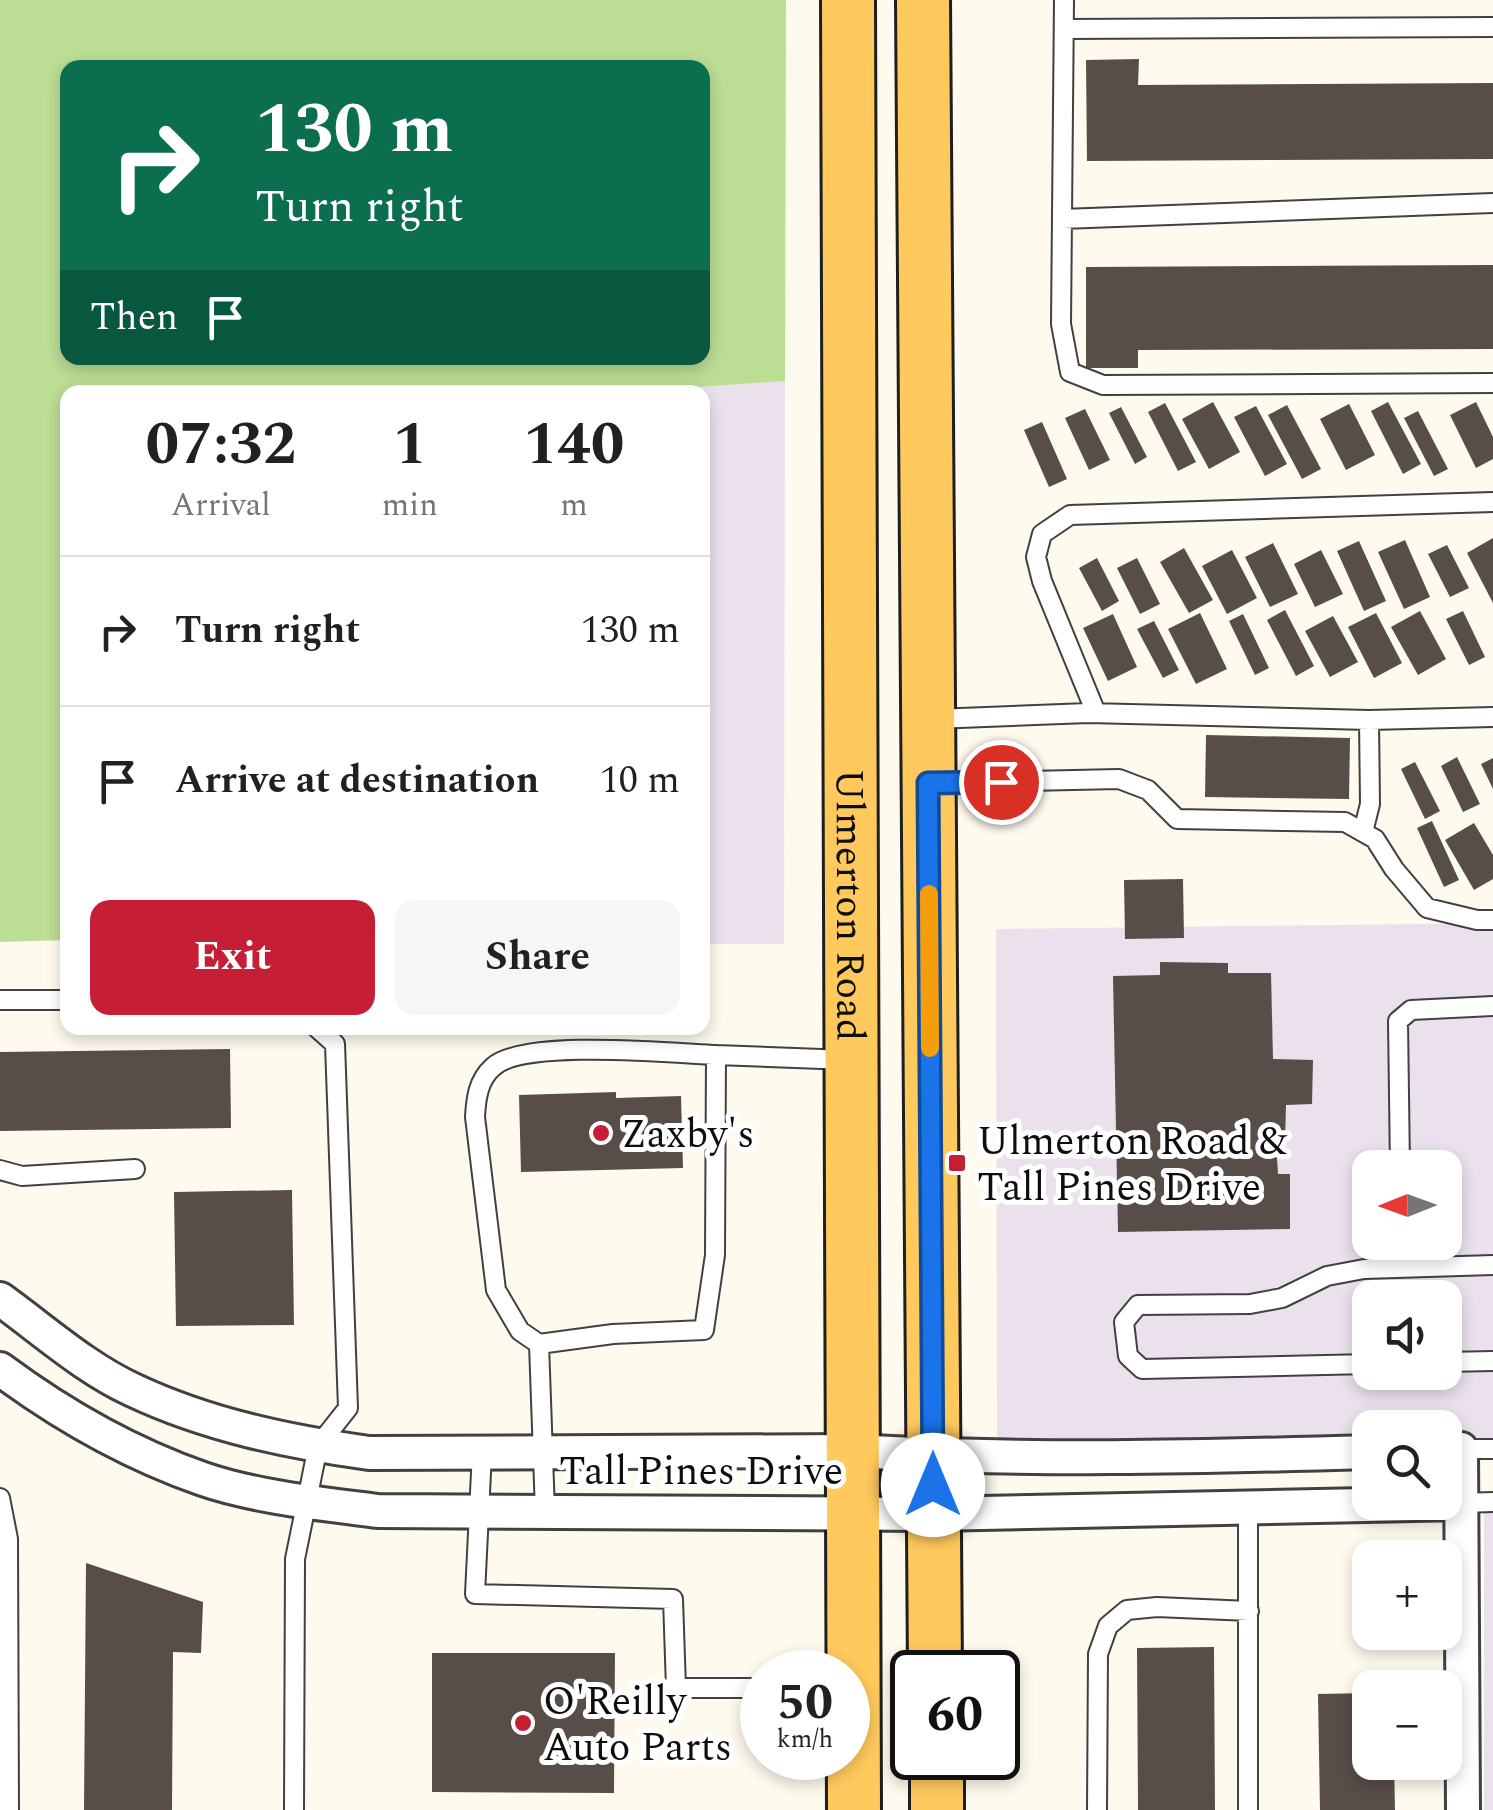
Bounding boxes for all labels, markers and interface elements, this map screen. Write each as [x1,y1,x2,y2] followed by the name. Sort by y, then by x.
[255,77,453,183] text: 130 m
[90,100,220,230] icon: right
[255,173,464,242] text: Turn right
[90,289,178,347] text: Then
[198,290,253,345] icon: arrive
[146,399,296,491] text: 07:32
[393,399,427,491] text: 1
[523,399,624,491] text: 140
[171,481,271,530] text: Arrival
[382,481,438,530] text: min
[560,481,588,530] text: m
[175,602,360,660] text: Turn right
[581,602,680,660] text: 130 m
[90,604,145,659] icon: right
[959,740,1044,825] pin
[175,752,539,810] text: Arrive at destination
[600,752,680,810] text: 10 m
[90,754,145,809] icon: arrive
[974,755,1029,810] icon: arrive
[818,769,879,1041] street label: Ulmerton Road
[90,900,375,1015] button: Exit
[395,900,680,1015] button: Share
[621,1105,755,1166] place label: Zaxby's
[977,1112,1288,1219] place label: Ulmerton Road & Tall Pines Drive
[590,1122,612,1144] marker: Zaxby's
[1352,1150,1462,1260] north arrow
[1352,1150,1462,1780] map controls
[946,1152,968,1174] marker: Ulmerton Road & Tall Pines Drive
[1352,1280,1462,1390] button: sound
[1352,1410,1462,1520] button: search
[881,1433,985,1537] position arrow
[559,1442,843,1503] street label: Tall Pines Drive
[1352,1540,1462,1650] button: +
[890,1650,1020,1780] speed limit sign: 60
[777,1665,833,1741] text: 50
[1352,1670,1462,1780] button: −
[543,1672,732,1779] place label: O'Reilly Auto Parts
[512,1712,534,1734] marker: O'Reilly Auto Parts
[777,1721,833,1759] text: km/h

